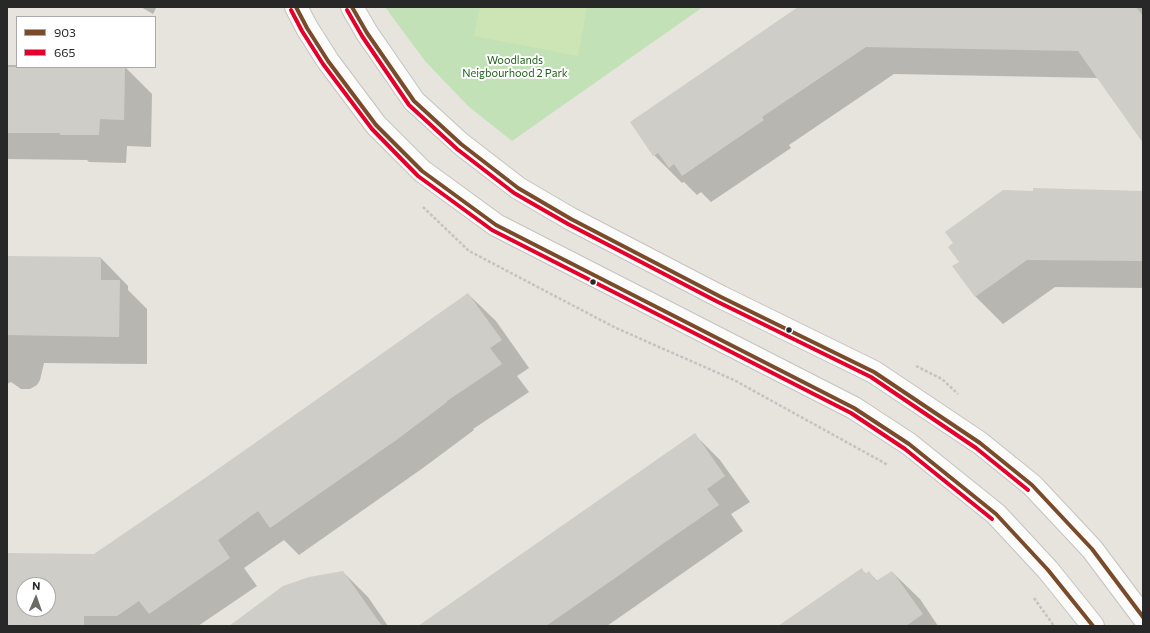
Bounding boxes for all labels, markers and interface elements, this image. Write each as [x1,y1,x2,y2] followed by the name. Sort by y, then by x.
[16,16,156,68] legend
[54,25,76,39] text: 903
[54,45,75,59] text: 665
[462,53,568,79] park label: Woodlands Neigbourhood 2 Park
[588,277,598,287] unlabelled marker
[784,325,794,335] unlabelled marker
[16,577,56,617] north arrow
[32,579,41,592] text: N

